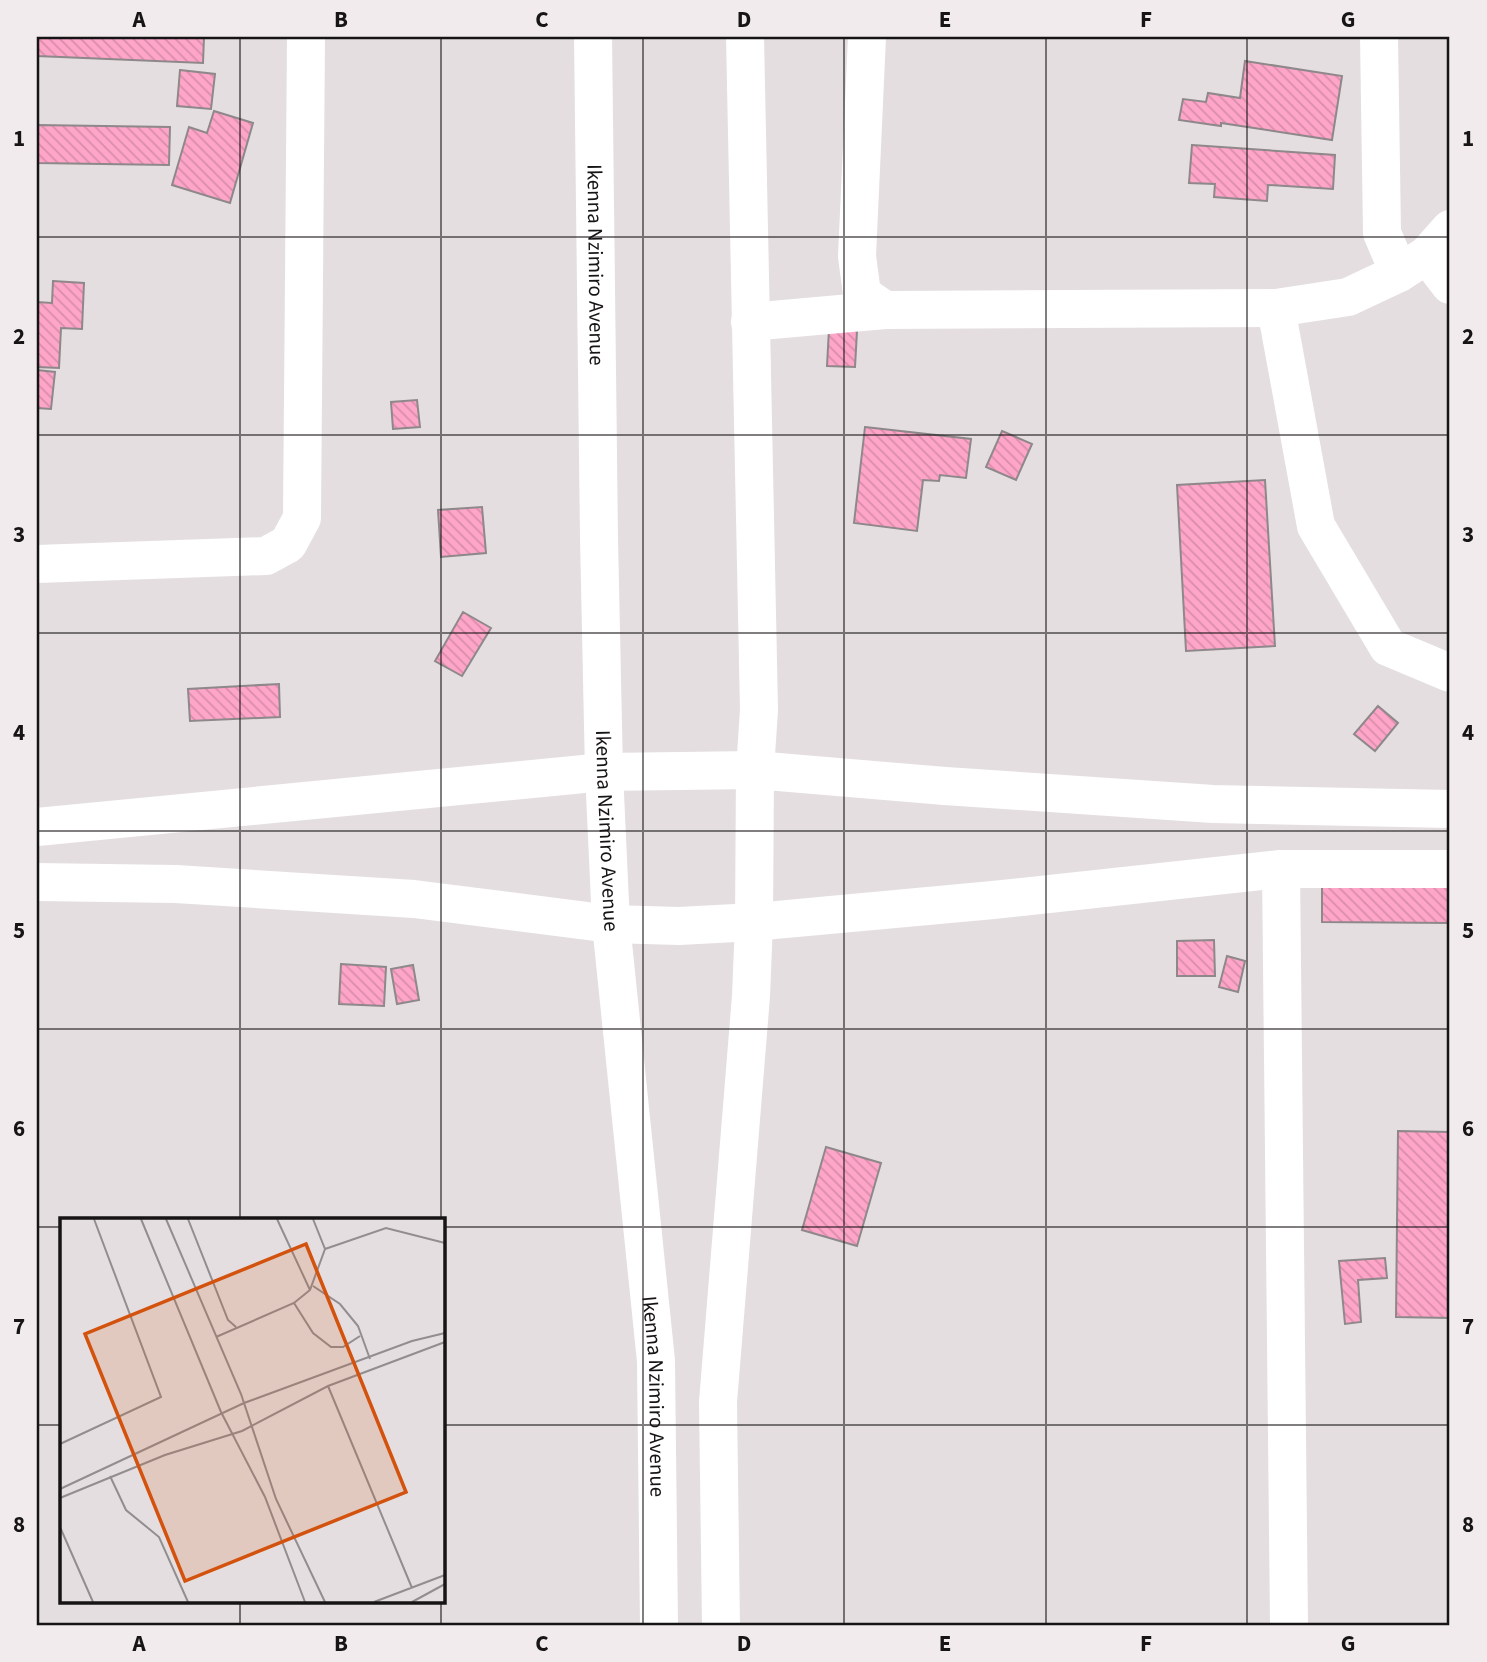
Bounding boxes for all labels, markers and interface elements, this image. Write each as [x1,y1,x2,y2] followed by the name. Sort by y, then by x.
[131,3,146,36] text: A
[334,3,348,36] text: B
[535,3,549,36] text: C
[737,3,751,36] text: D
[939,3,951,36] text: E
[1140,3,1152,36] text: F
[1341,3,1355,36] text: G
[13,122,25,155] text: 1
[1462,122,1474,155] text: 1
[580,164,612,366] street label: Ikenna Nzimiro Avenue
[13,320,25,353] text: 2
[1462,320,1474,353] text: 2
[13,518,25,551] text: 3
[1462,518,1474,551] text: 3
[13,716,25,749] text: 4
[1462,716,1474,749] text: 4
[588,730,627,933] street label: Ikenna Nzimiro Avenue
[13,914,25,947] text: 5
[1462,914,1474,947] text: 5
[13,1112,25,1145] text: 6
[1462,1112,1474,1145] text: 6
[60,1218,444,1602] inset map
[634,1294,673,1497] street label: Ikenna Nzimiro Avenue
[13,1310,25,1343] text: 7
[1462,1310,1474,1343] text: 7
[13,1508,25,1541] text: 8
[1462,1508,1474,1541] text: 8
[131,1627,146,1660] text: A
[334,1627,348,1660] text: B
[535,1627,549,1660] text: C
[737,1627,751,1660] text: D
[939,1627,951,1660] text: E
[1140,1627,1152,1660] text: F
[1341,1627,1355,1660] text: G

